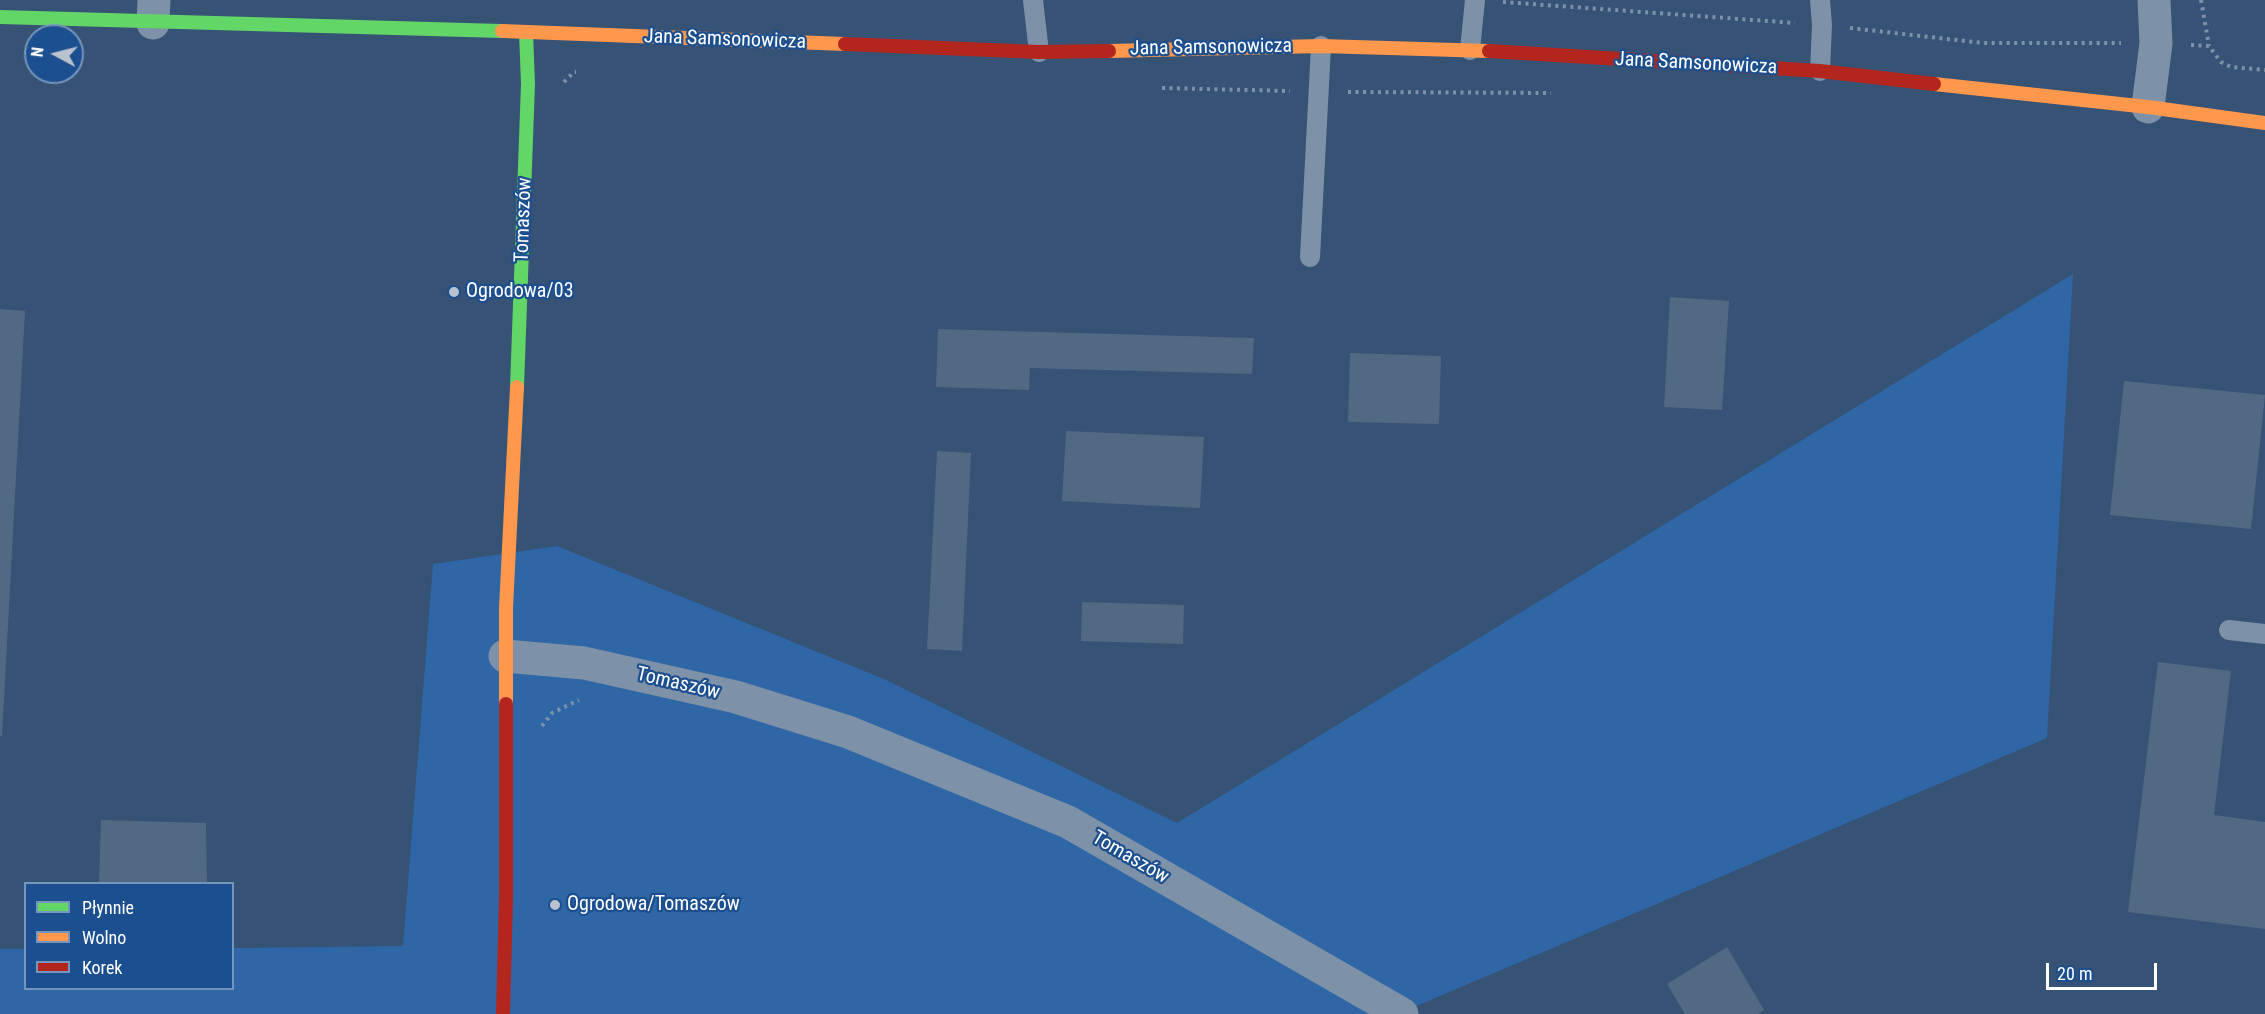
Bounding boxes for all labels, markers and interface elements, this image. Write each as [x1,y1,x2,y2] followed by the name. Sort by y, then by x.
[24,24,84,84] north arrow
[644,25,806,55] street label: Jana Samsonowicza
[1130,35,1292,61] street label: Jana Samsonowicza
[28,46,48,58] text: N
[1614,48,1778,80] street label: Jana Samsonowicza
[511,177,537,263] street label: Tomaszów
[466,280,574,304] place label: Ogrodowa/03
[447,285,461,299] marker: Ogrodowa/03
[634,663,722,705] street label: Tomaszów
[1087,826,1173,890] street label: Tomaszów
[24,882,234,990] legend
[567,893,740,917] place label: Ogrodowa/Tomaszów
[82,897,134,918] text: Płynnie
[548,898,562,912] marker: Ogrodowa/Tomaszów
[82,927,126,948] text: Wolno
[2049,951,2160,989] scale bar
[82,957,122,978] text: Korek
[2057,963,2092,984] text: 20 m

